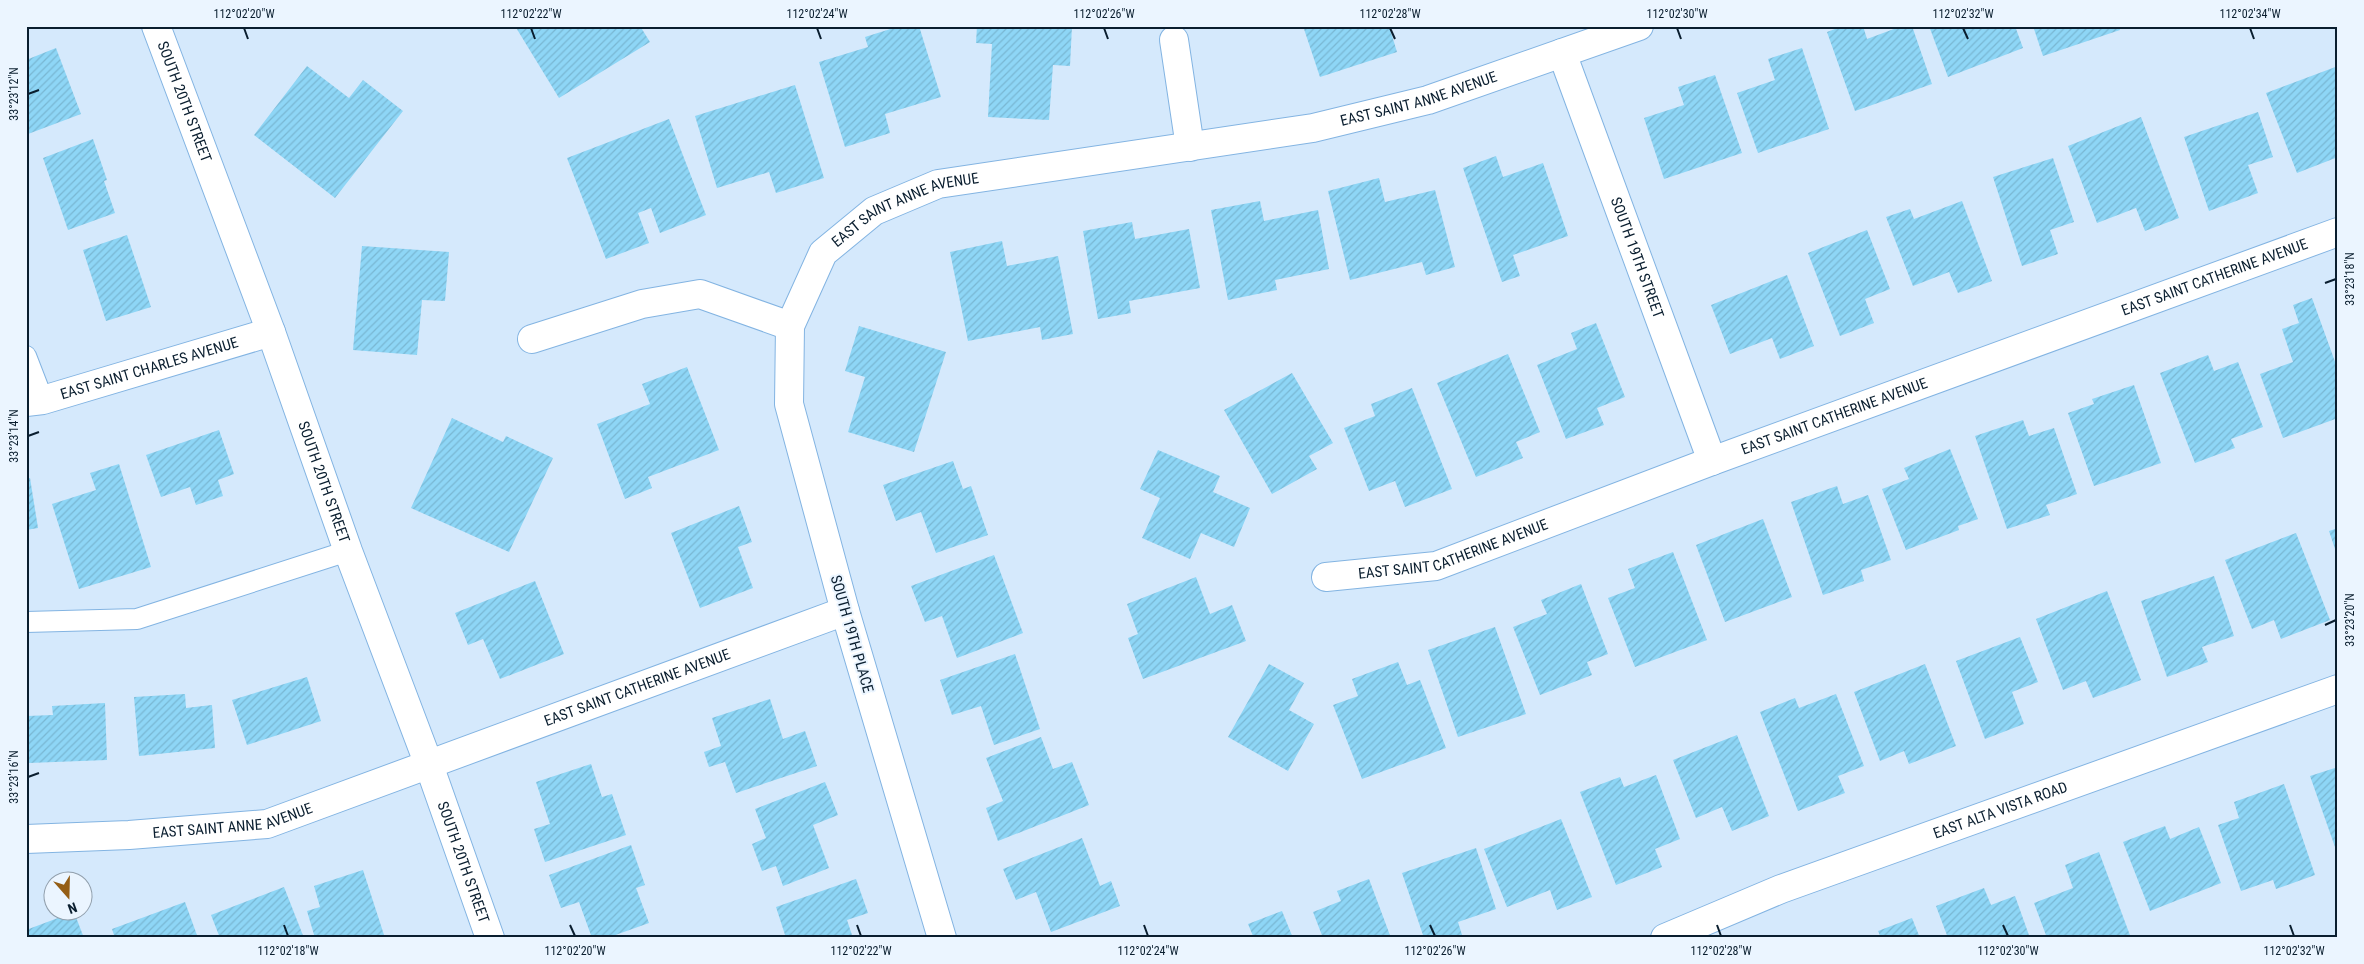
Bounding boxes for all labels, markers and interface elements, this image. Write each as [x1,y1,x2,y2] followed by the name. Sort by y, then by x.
[213,7,275,21] text: 112°02'20"W
[500,7,562,21] text: 112°02'22"W
[786,7,848,21] text: 112°02'24"W
[1073,7,1135,21] text: 112°02'26"W
[1359,7,1421,21] text: 112°02'28"W
[1646,7,1708,21] text: 112°02'30"W
[1932,7,1994,21] text: 112°02'32"W
[2219,7,2281,21] text: 112°02'34"W
[154,39,215,165] street label: SOUTH 20TH STREET
[7,67,21,121] text: 33°23'12"N
[1339,68,1499,130] street label: EAST SAINT ANNE AVENUE
[828,169,980,251] street label: EAST SAINT ANNE AVENUE
[1607,195,1668,321] street label: SOUTH 19TH STREET
[2119,235,2310,319] street label: EAST SAINT CATHERINE AVENUE
[2343,252,2357,306] text: 33°23'18"N
[58,333,240,403] street label: EAST SAINT CHARLES AVENUE
[1739,374,1930,459] street label: EAST SAINT CATHERINE AVENUE
[7,409,21,463] text: 33°23'14"N
[294,419,354,545] street label: SOUTH 20TH STREET
[1357,515,1550,583] street label: EAST SAINT CATHERINE AVENUE
[827,573,877,695] street label: SOUTH 19TH PLACE
[2343,593,2357,647] text: 33°23'20"N
[542,645,733,730] street label: EAST SAINT CATHERINE AVENUE
[7,750,21,804] text: 33°23'16"N
[1931,778,2070,843] street label: EAST ALTA VISTA ROAD
[152,799,315,842] street label: EAST SAINT ANNE AVENUE
[434,799,493,926] street label: SOUTH 20TH STREET
[42,872,92,922] north arrow
[66,899,79,917] text: N
[257,944,319,958] text: 112°02'18"W
[544,944,606,958] text: 112°02'20"W
[830,944,892,958] text: 112°02'22"W
[1117,944,1179,958] text: 112°02'24"W
[1404,944,1466,958] text: 112°02'26"W
[1690,944,1752,958] text: 112°02'28"W
[1977,944,2039,958] text: 112°02'30"W
[2263,944,2325,958] text: 112°02'32"W

